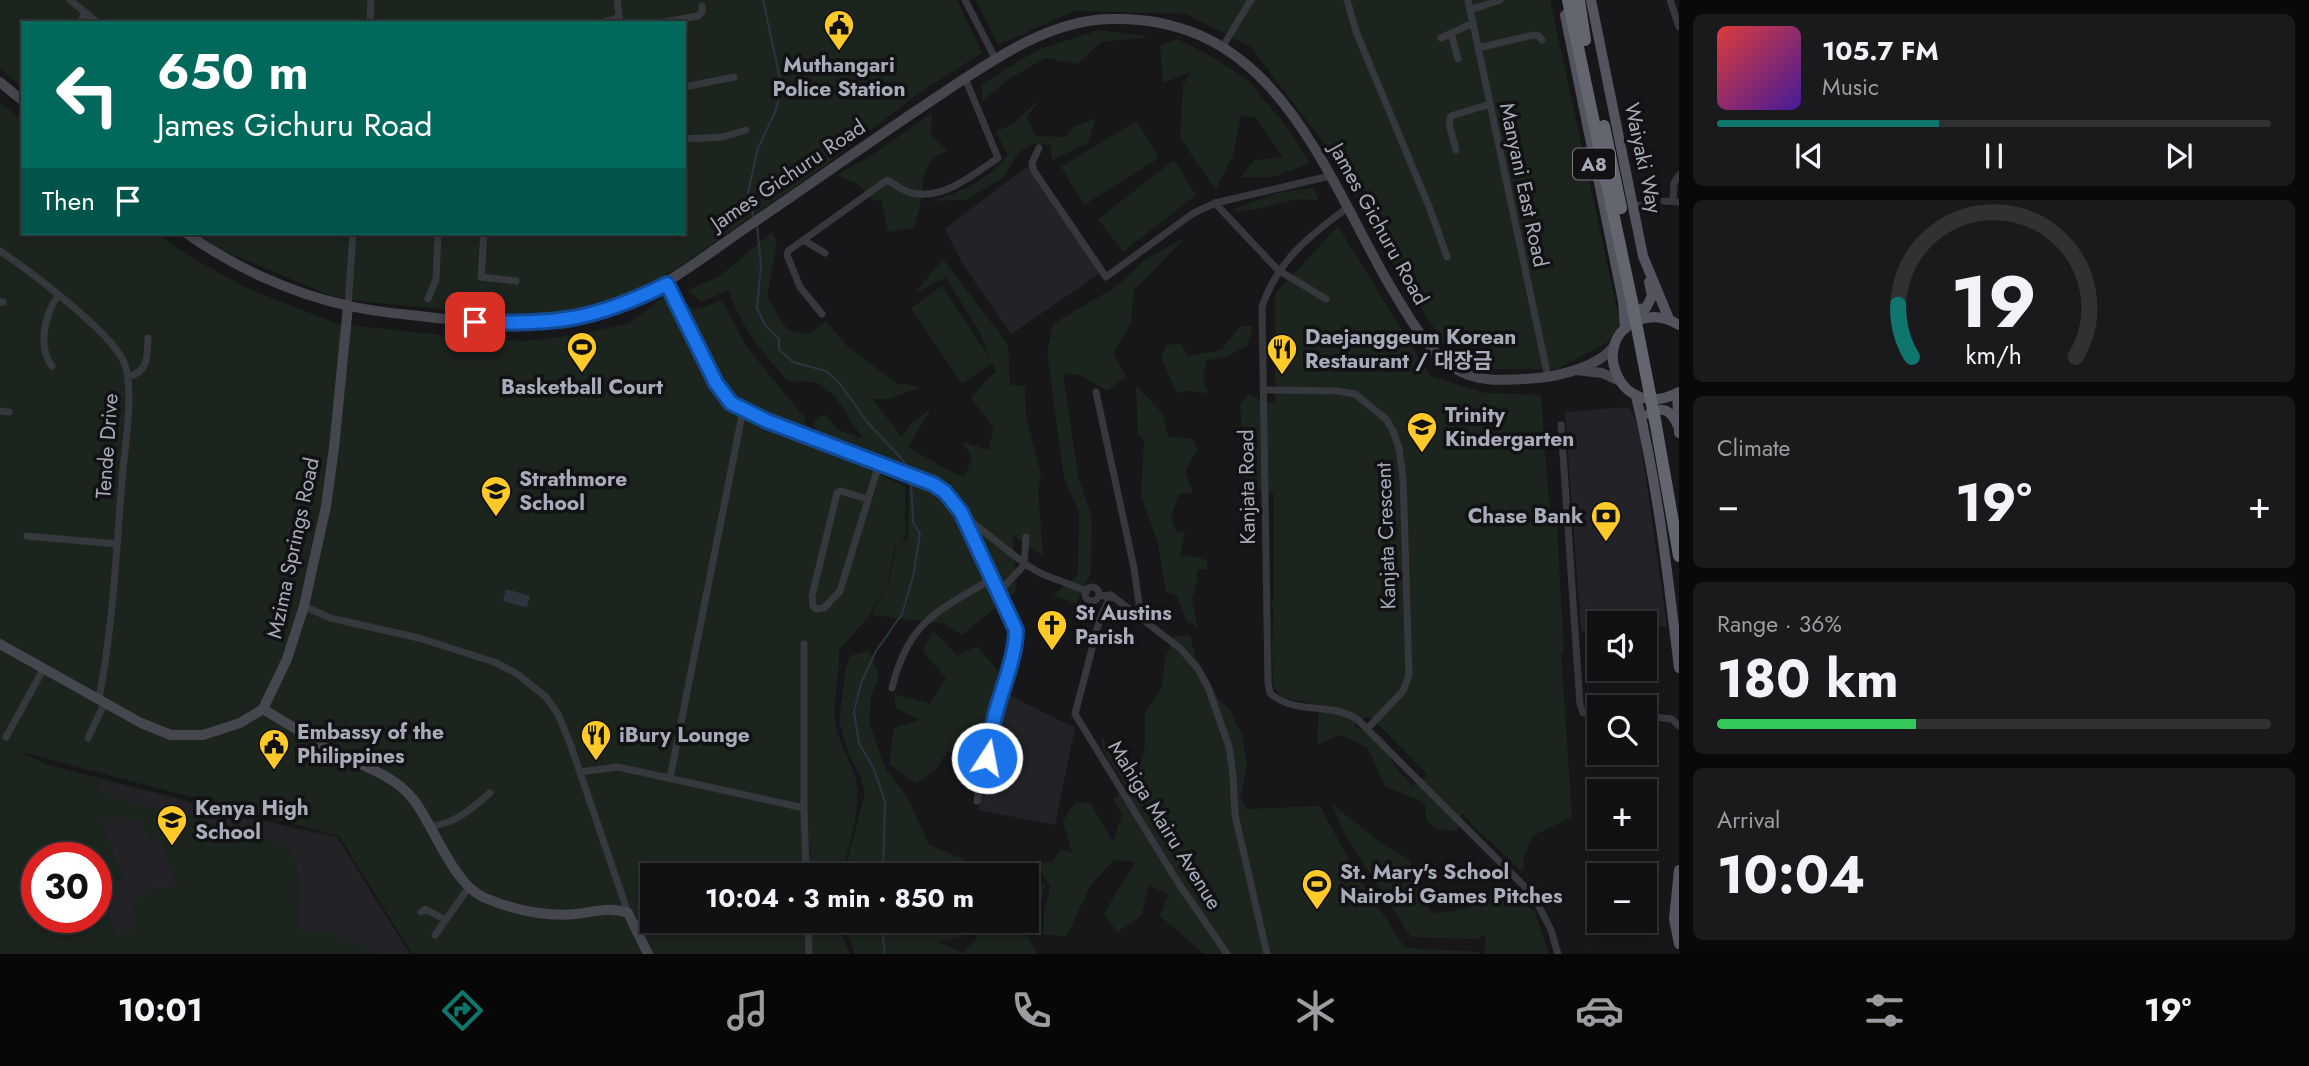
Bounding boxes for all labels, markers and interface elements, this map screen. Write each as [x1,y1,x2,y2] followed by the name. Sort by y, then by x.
[822,8,856,52] public building icon: Muthangari Police Station
[1822,32,1939,70] text: 105.7 FM
[157,37,309,107] text: 650 m
[42,49,133,140] icon: left
[772,50,906,104] place label: Muthangari Police Station
[1822,70,1879,104] text: Music
[1492,100,1556,270] street label: Manyani East Road
[1617,100,1670,217] street label: Waiyaki Way
[157,102,432,148] text: James Gichuru Road
[702,112,871,240] street label: James Gichuru Road
[1321,135,1436,310] street label: James Gichuru Road
[1790,137,1828,175] icon: previous
[1975,137,2013,175] icon: pause
[2160,137,2198,175] icon: next
[1573,148,1615,180] road number: A8
[42,182,95,220] text: Then
[109,182,147,220] icon: arrive
[1951,249,2037,354] text: 19
[445,292,505,352] pin
[456,303,494,341] icon: arrive
[1305,322,1516,376] place label: Daejanggeum Korean Restaurant / 대장금
[565,330,599,374] sports icon: Basketball Court
[1265,332,1299,376] restaurant icon: Daejanggeum Korean Restaurant / 대장금
[1966,337,2022,373] text: km/h
[501,372,663,402] place label: Basketball Court
[88,392,126,500] street label: Tende Drive
[1445,400,1574,454] place label: Trinity Kindergarten
[1405,410,1439,454] school or university icon: Trinity Kindergarten
[1231,429,1263,545] street label: Kanjata Road
[1717,431,1790,465] text: Climate
[259,455,327,641] street label: Mzima Springs Road
[1368,462,1404,610] street label: Kanjata Crescent
[519,464,627,518] place label: Strathmore School
[1955,465,2032,541] text: 19°
[479,474,513,518] school or university icon: Strathmore School
[1717,477,1739,532] text: −
[2248,477,2271,532] text: +
[1589,499,1623,543] bank icon: Chase Bank
[1468,501,1583,531] place label: Chase Bank
[1075,598,1172,652] place label: St Austins Parish
[1717,607,1842,641] text: Range · 36%
[1035,608,1069,652] church icon: St Austins Parish
[1587,611,1657,933] map controls
[1587,611,1657,681] button: sound
[1717,641,1899,717] text: 180 km
[1587,695,1657,765] button: search
[297,717,444,771] place label: Embassy of the Philippines
[579,718,613,762] restaurant icon: iBury Lounge
[619,720,750,750] place label: iBury Lounge
[950,721,1024,795] position arrow
[257,727,291,771] public building icon: Embassy of the Philippines
[1101,735,1229,916] street label: Mahiga Mairu Avenue
[1587,779,1657,849] button: +
[195,793,309,847] place label: Kenya High School
[155,803,189,847] school or university icon: Kenya High School
[1717,803,1780,837] text: Arrival
[1717,837,1865,913] text: 10:04
[21,842,112,933] speed limit sign: 30
[1340,857,1563,911] place label: St. Mary's School Nairobi Games Pitches
[1587,863,1657,933] button: −
[1300,867,1334,911] sports icon: St. Mary's School Nairobi Games Pitches
[705,879,974,917] text: 10:04 · 3 min · 850 m
[438,986,487,1035] icon: directions
[723,986,772,1035] icon: music
[1007,986,1056,1035] icon: phone
[1291,986,1340,1035] icon: climate
[1575,986,1624,1035] icon: car
[1860,986,1909,1035] icon: filters
[118,987,203,1033] text: 10:01
[2144,987,2191,1033] text: 19°

